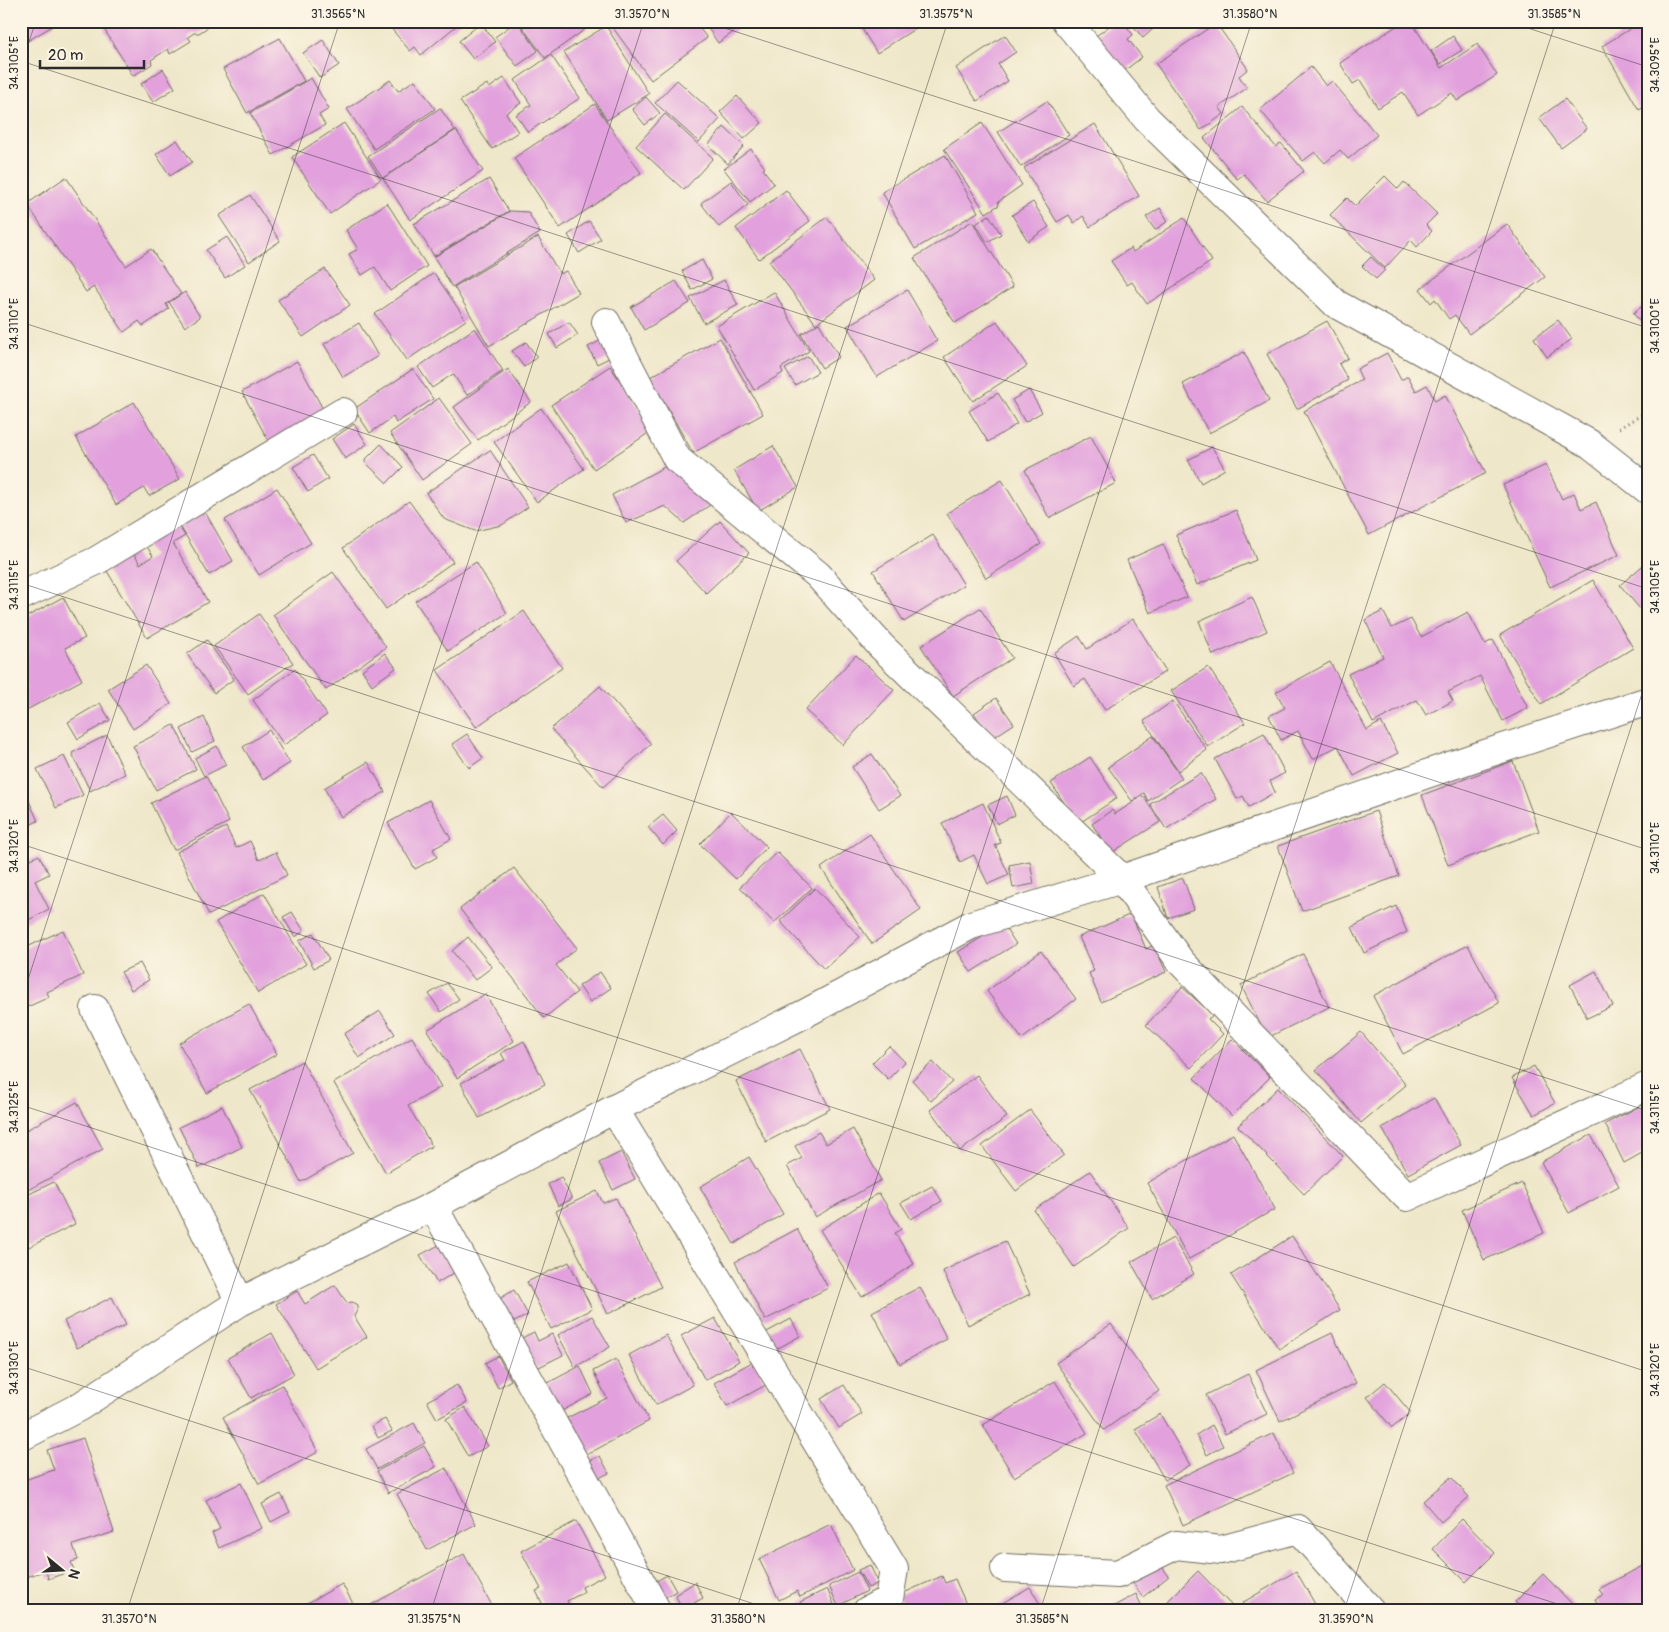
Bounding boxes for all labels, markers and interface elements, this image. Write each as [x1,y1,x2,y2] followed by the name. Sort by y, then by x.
[311,7,365,22] text: 31.3565°N
[614,7,670,22] text: 31.3570°N
[919,7,973,22] text: 31.3575°N
[1223,7,1277,22] text: 31.3580°N
[1527,7,1581,22] text: 31.3585°N
[7,36,22,90] text: 34.3105°E
[1648,37,1663,93] text: 34.3095°E
[40,38,144,70] scale bar
[48,46,83,65] text: 20 m
[7,298,22,350] text: 34.3110°E
[1648,298,1663,354] text: 34.3100°E
[7,560,22,610] text: 34.3115°E
[1648,560,1663,614] text: 34.3105°E
[7,819,22,873] text: 34.3120°E
[1648,822,1663,874] text: 34.3110°E
[7,1081,22,1133] text: 34.3125°E
[1648,1084,1663,1134] text: 34.3115°E
[7,1341,22,1395] text: 34.3130°E
[1648,1343,1663,1397] text: 34.3120°E
[38,1544,88,1594] north arrow
[64,1567,83,1581] text: N
[101,1612,157,1627] text: 31.3570°N
[407,1612,461,1627] text: 31.3575°N
[711,1612,765,1627] text: 31.3580°N
[1015,1612,1069,1627] text: 31.3585°N
[1319,1612,1373,1627] text: 31.3590°N

